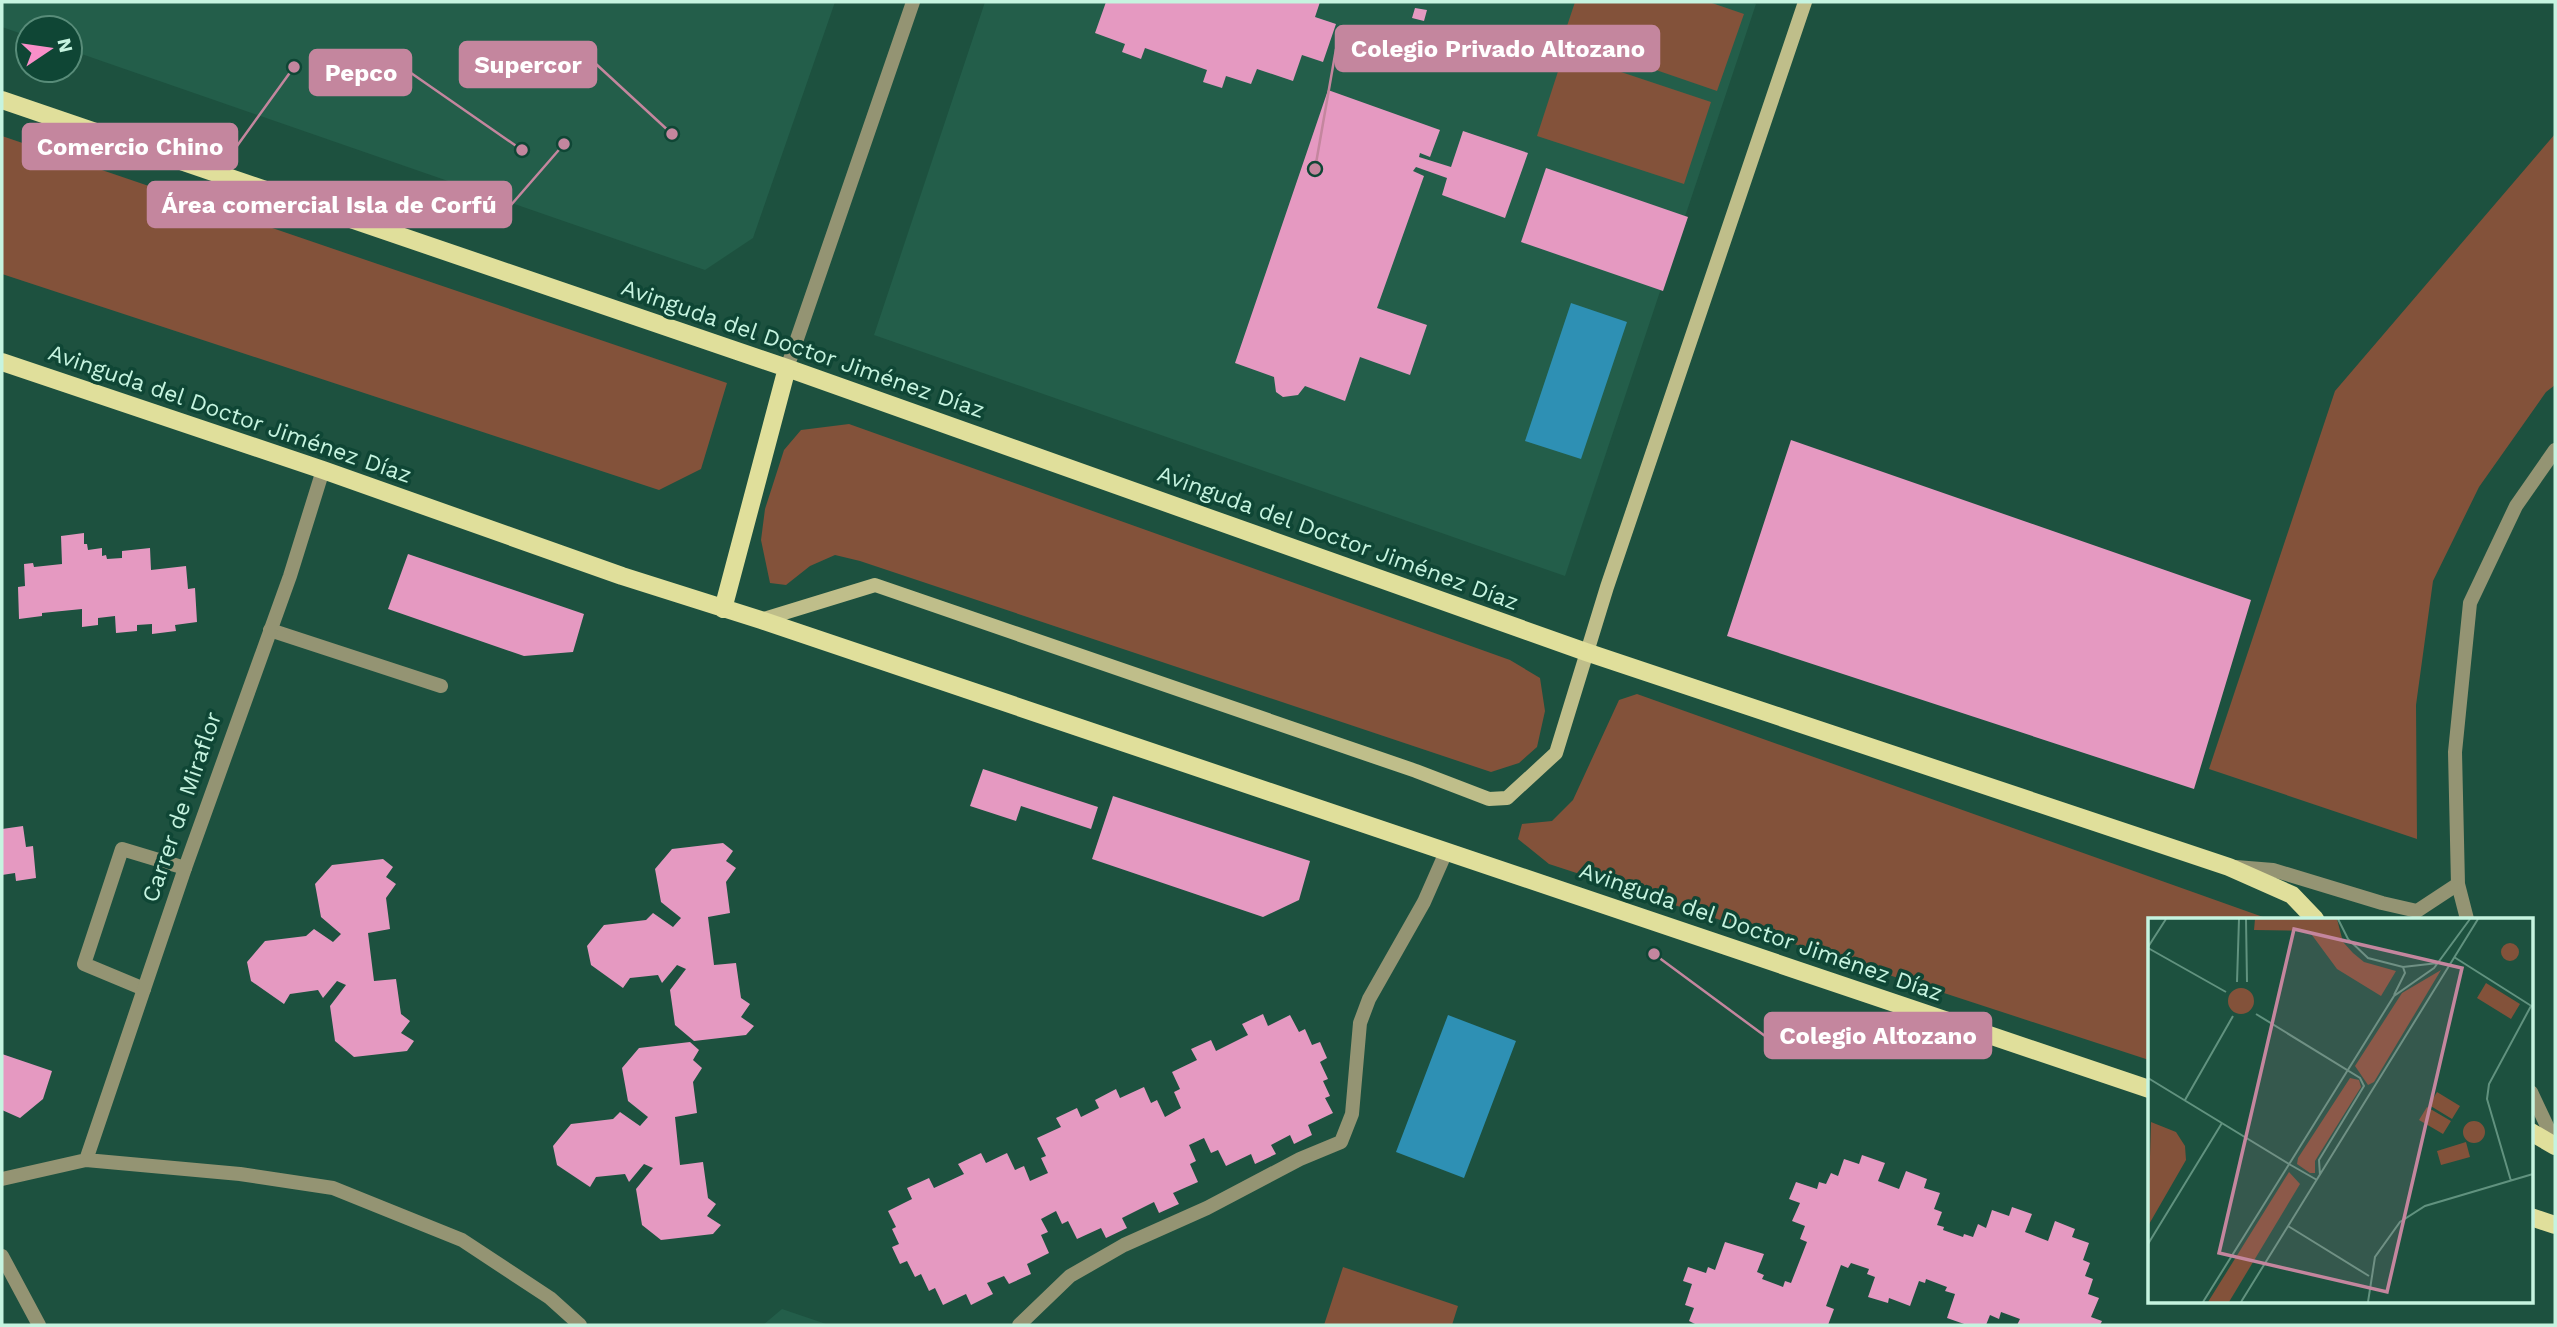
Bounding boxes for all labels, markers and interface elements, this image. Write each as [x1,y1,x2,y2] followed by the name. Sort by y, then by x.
[14,14,84,84] north arrow
[1336,26,1659,71] callout: Colegio Privado Altozano
[1351,35,1645,63] text: Colegio Privado Altozano
[52,36,78,55] text: N
[460,42,596,87] callout: Supercor
[310,50,411,95] callout: Pepco
[474,51,583,79] text: Supercor
[325,59,397,87] text: Pepco
[23,124,237,169] callout: Comercio Chino
[37,133,223,161] text: Comercio Chino
[148,182,511,227] callout: Área comercial Isla de Corfú
[161,191,497,219] text: Área comercial Isla de Corfú
[618,274,988,424] street label: Avinguda del Doctor Jiménez Díaz
[45,339,415,489] street label: Avinguda del Doctor Jiménez Díaz
[1154,460,1522,616] street label: Avinguda del Doctor Jiménez Díaz
[137,708,227,906] street label: Carrer de Miraflor
[1576,857,1946,1007] street label: Avinguda del Doctor Jiménez Díaz
[2148,918,2532,1302] inset map
[1765,1013,1991,1058] callout: Colegio Altozano
[1779,1022,1977,1050] text: Colegio Altozano

